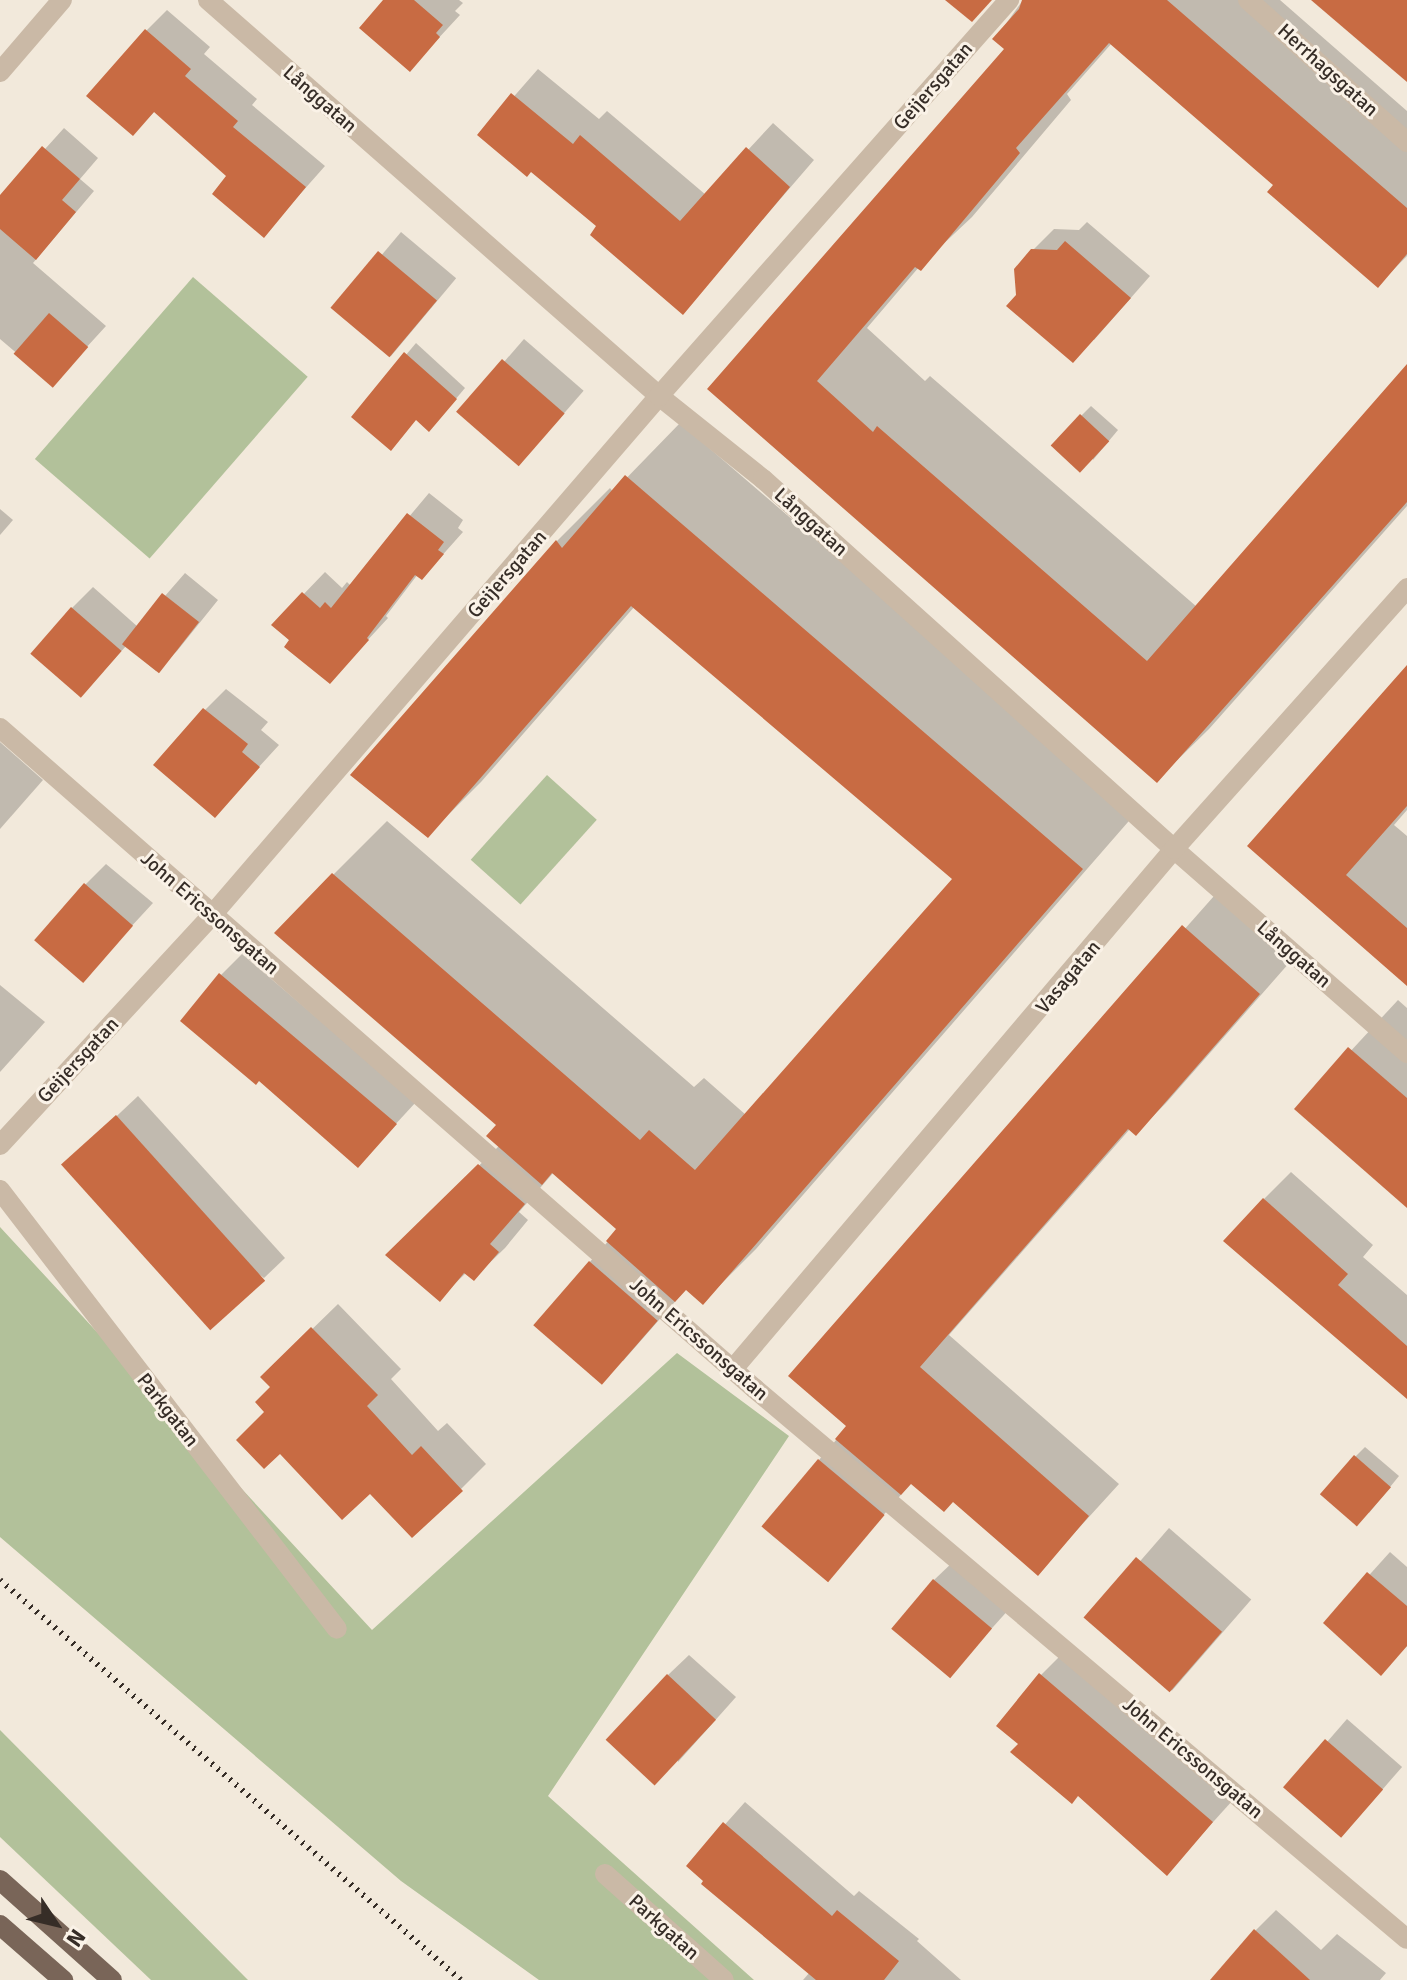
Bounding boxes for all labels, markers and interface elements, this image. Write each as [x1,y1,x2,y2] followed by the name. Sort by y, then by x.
[1273,19,1383,121] street label: Herrhagsgatan
[888,37,978,135] street label: Geijersgatan
[278,60,362,138] street label: Långgatan
[769,483,853,561] street label: Långgatan
[462,525,552,623] street label: Geijersgatan
[136,846,284,980] street label: John Ericssonsgatan
[1252,915,1336,993] street label: Långgatan
[1030,936,1106,1018] street label: Vasagatan
[32,1012,124,1108] street label: Geijersgatan
[625,1272,773,1406] street label: John Ericssonsgatan
[132,1368,204,1452] street label: Parkgatan
[1118,1692,1268,1824] street label: John Ericssonsgatan
[16,1884,96,1964] north arrow
[624,1889,704,1965] street label: Parkgatan
[61,1924,92,1952] text: N

